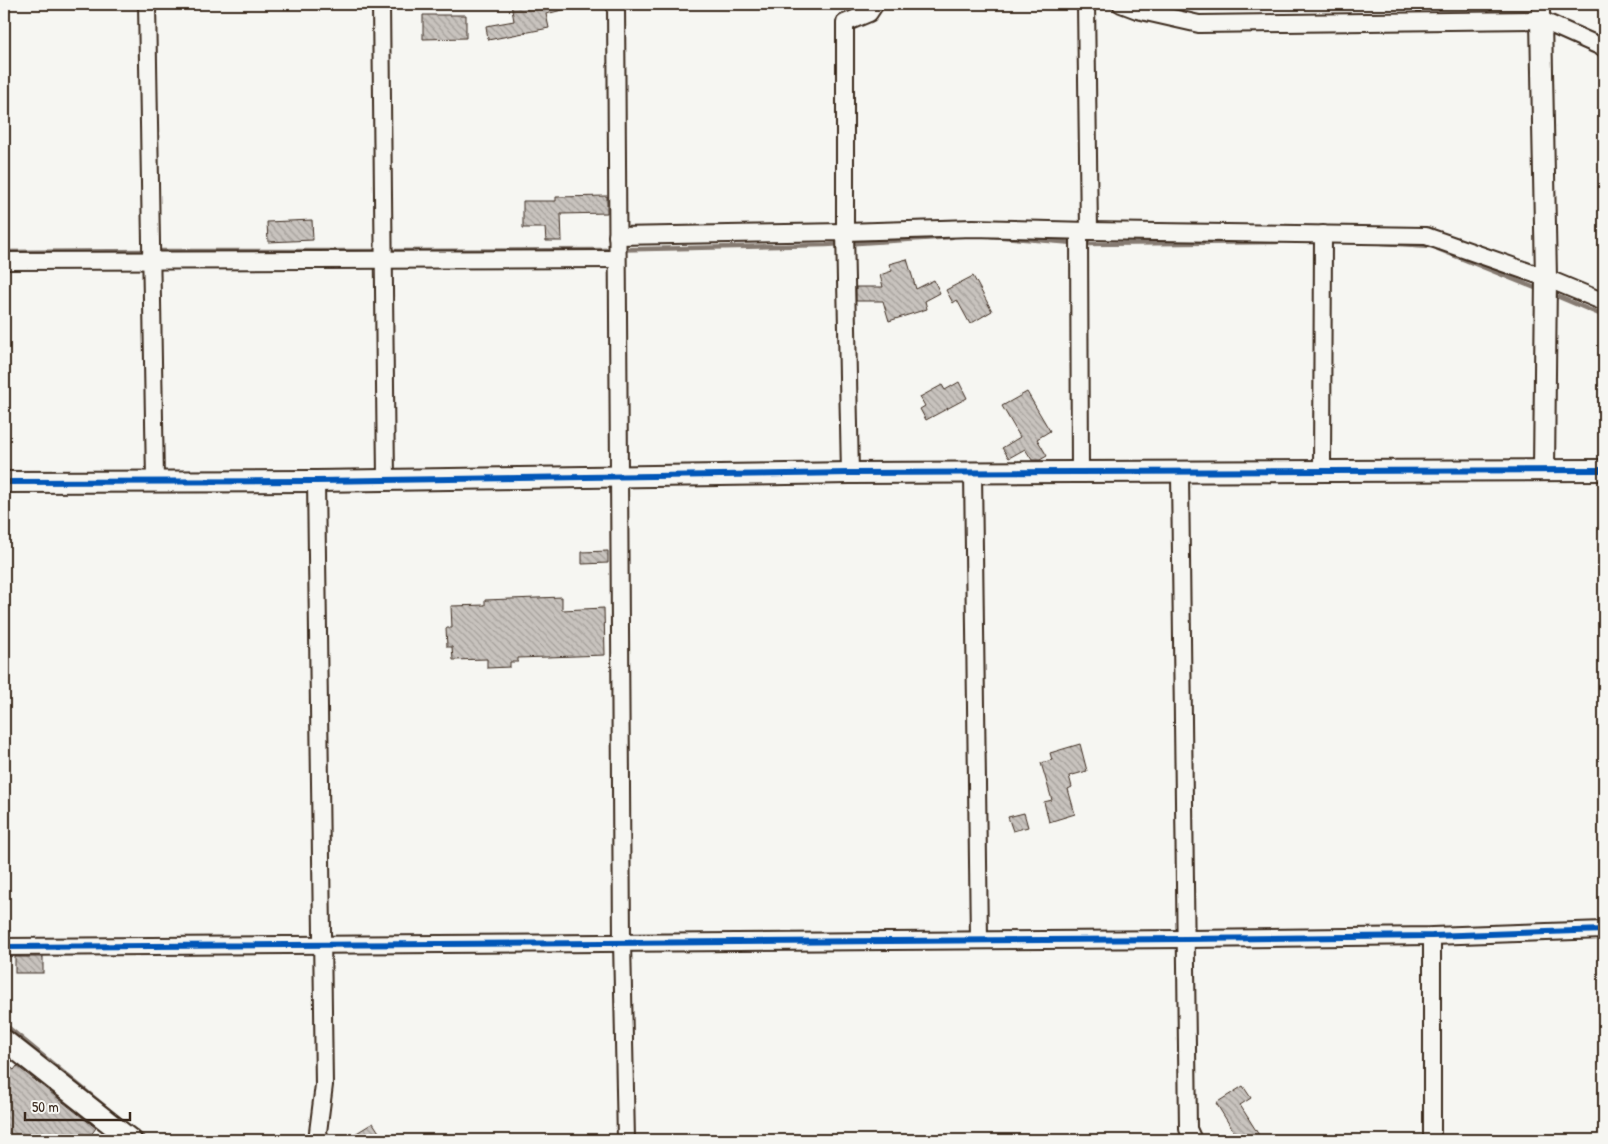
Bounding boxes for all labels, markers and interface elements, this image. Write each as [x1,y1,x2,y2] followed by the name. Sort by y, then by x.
[25,1089,130,1121] scale bar
[32,1096,59,1117] text: 50 m

